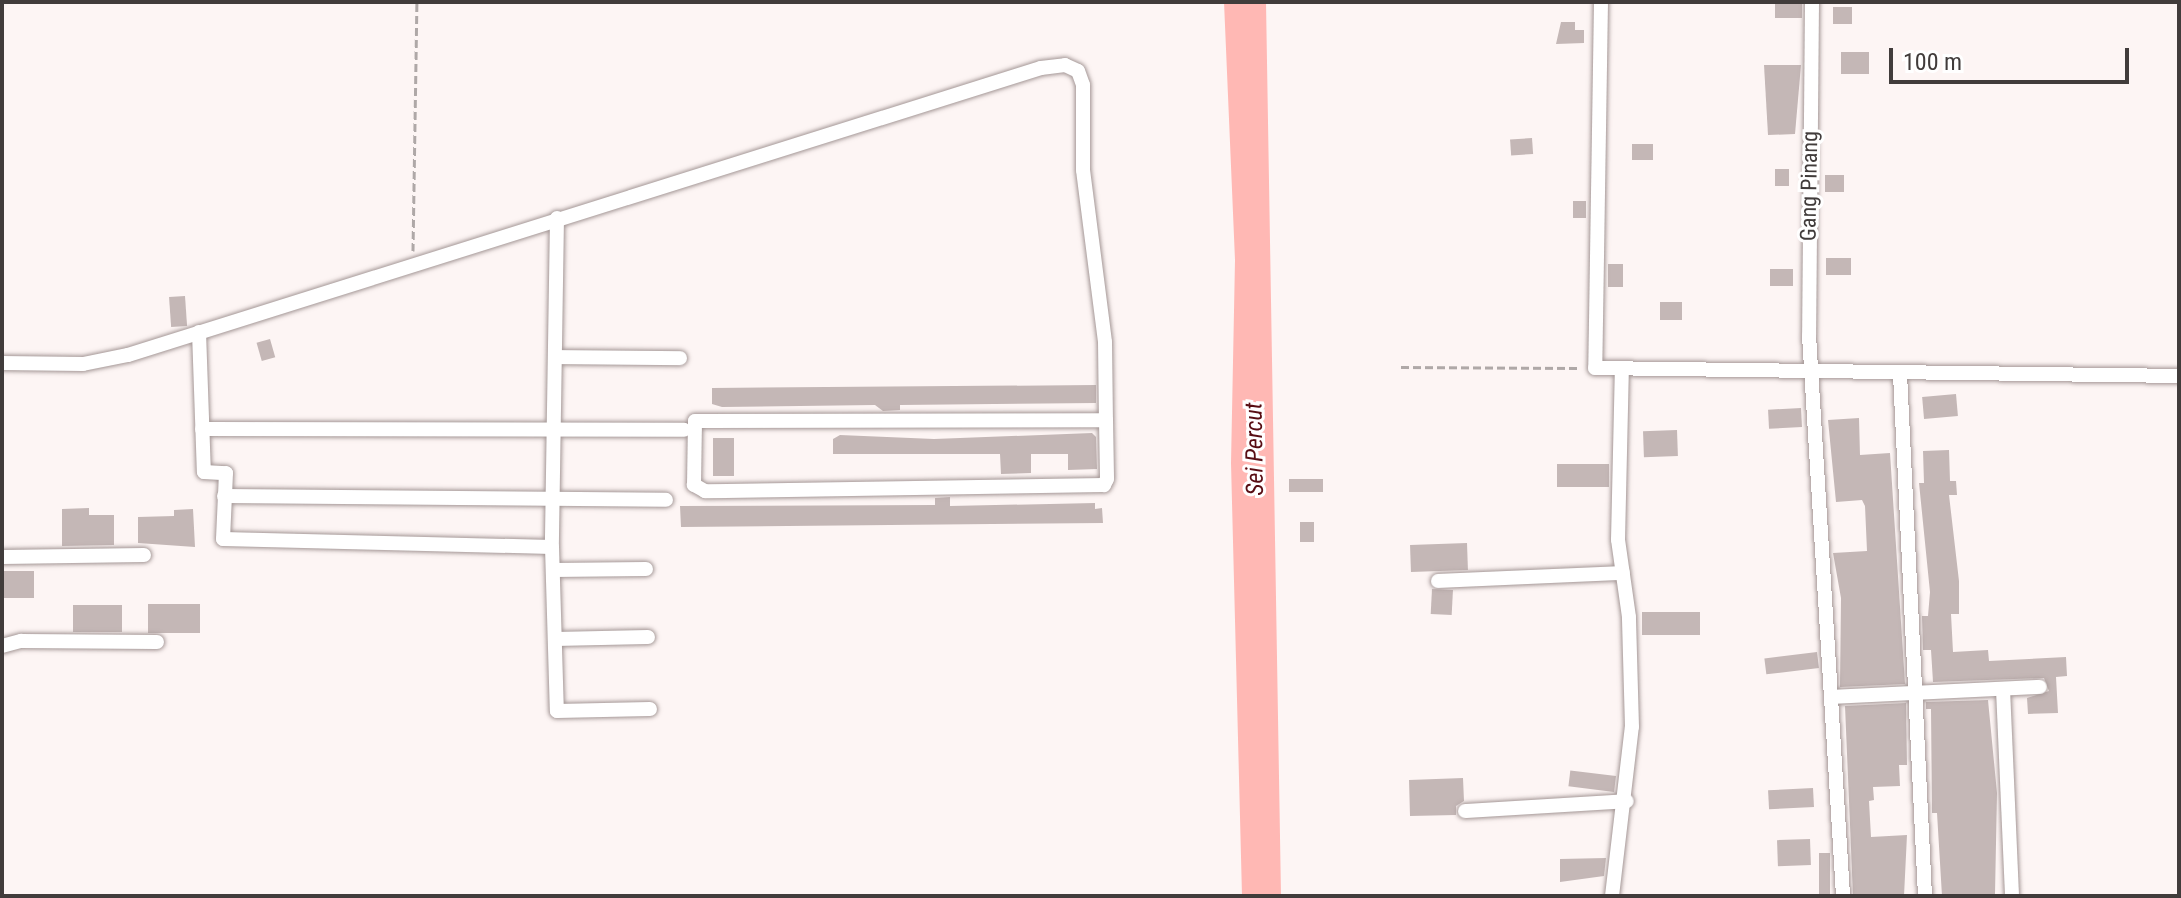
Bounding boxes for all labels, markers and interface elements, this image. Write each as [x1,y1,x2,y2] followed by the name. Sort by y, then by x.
[1893,32,2133,82] scale bar
[1903,48,1962,76] text: 100 m
[1795,131,1823,241] street label: Gang Pinang
[1240,402,1270,496] water label: Sei Percut

